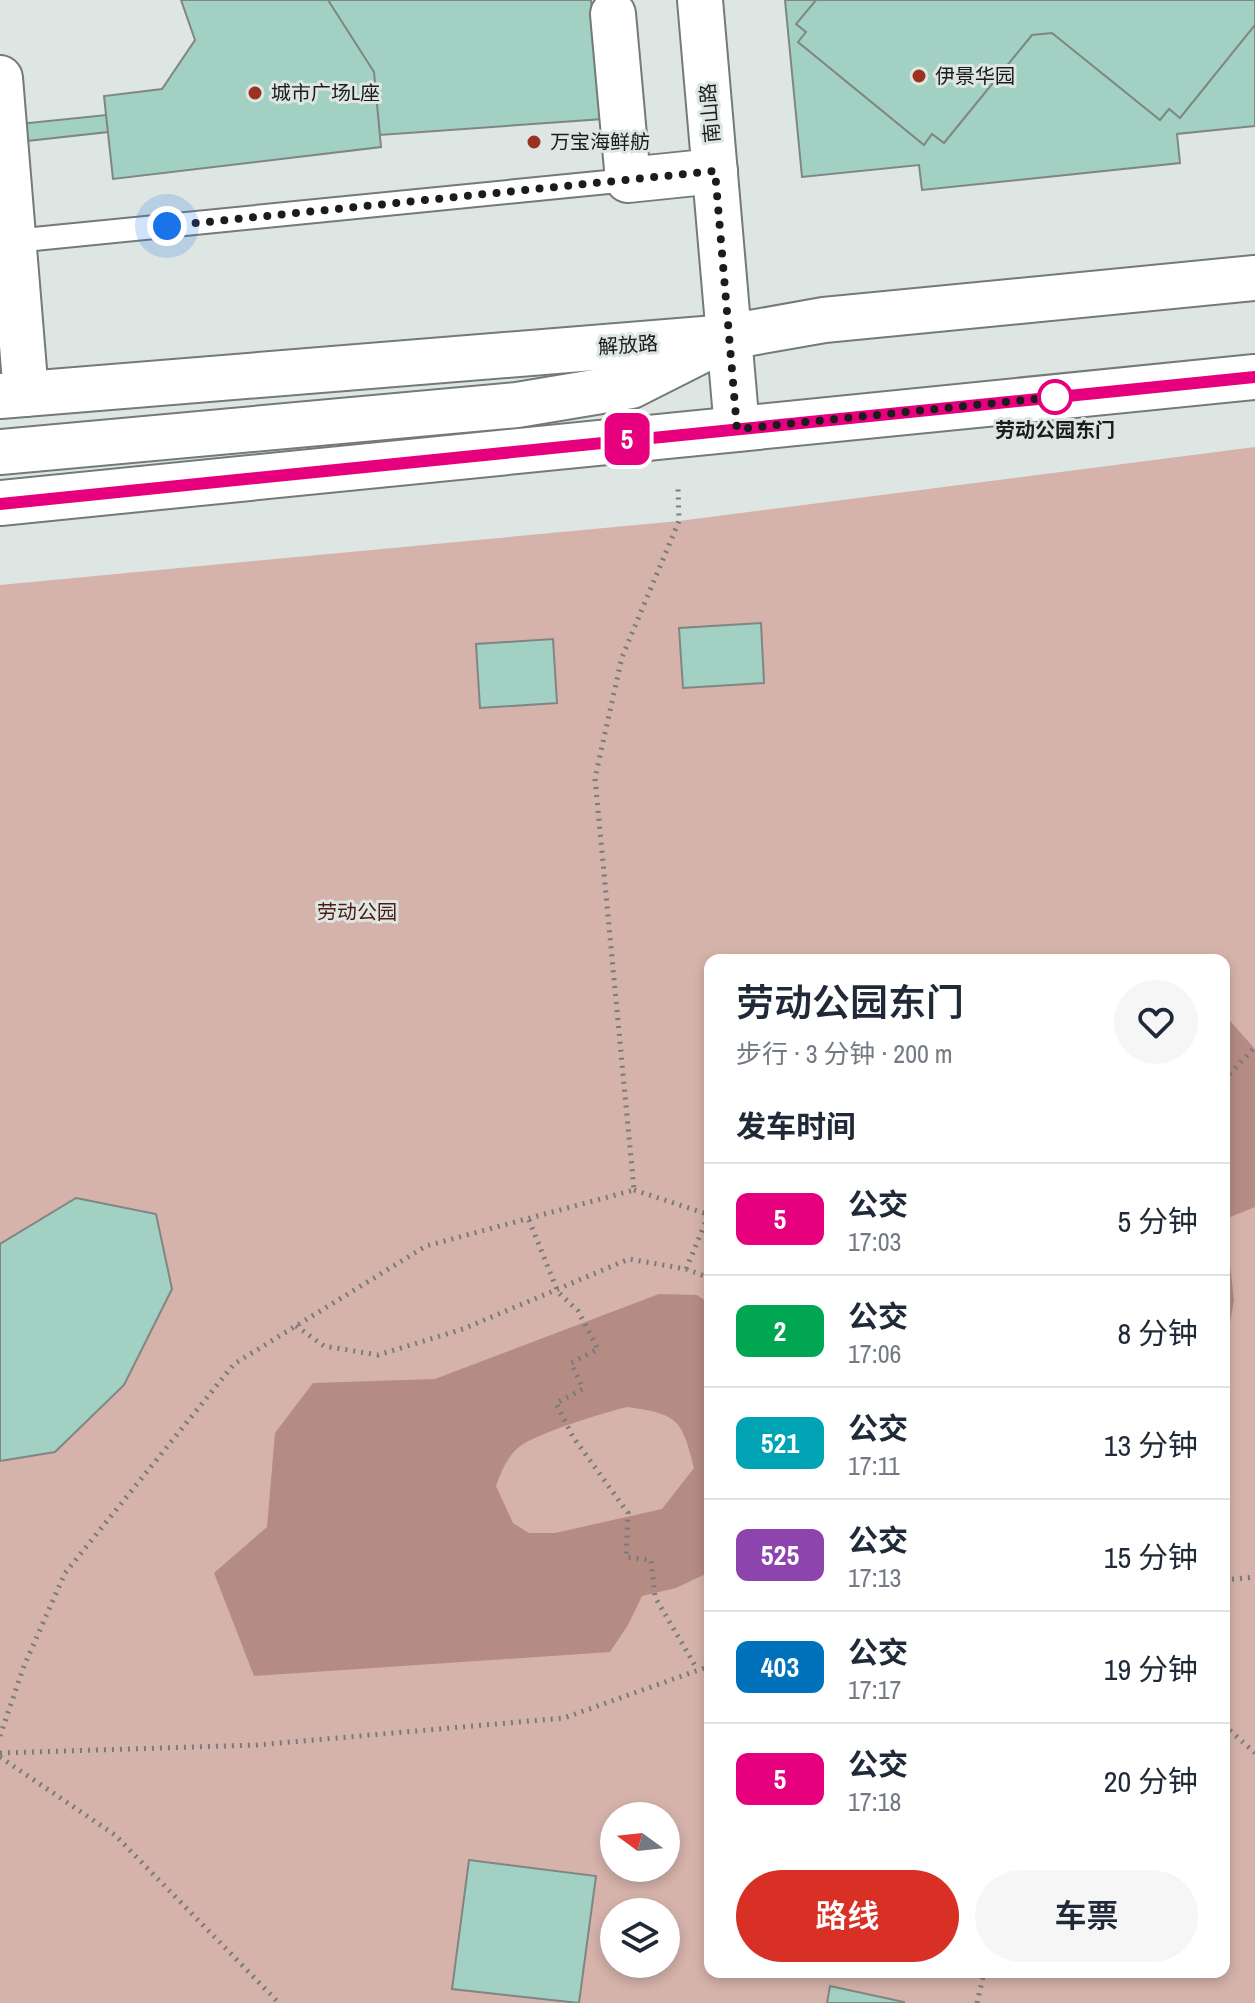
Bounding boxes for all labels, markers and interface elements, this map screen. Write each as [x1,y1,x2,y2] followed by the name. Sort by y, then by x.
[935,62,1015,89] place label: 伊景华园
[910,67,928,85] marker: 伊景华园
[271,79,380,106] place label: 城市广场L座
[693,82,726,144] street label: 南山路
[246,84,264,102] marker: 城市广场L座
[550,128,650,155] place label: 万宝海鲜舫
[525,133,543,151] marker: 万宝海鲜舫
[147,206,187,246] your location
[597,329,659,360] street label: 解放路
[1038,380,1072,414] marker: 劳动公园东门
[601,413,653,465] line badge: 5
[995,416,1115,443] place label: 劳动公园东门
[621,420,633,458] text: 5
[317,898,397,925] park label: 劳动公园
[736,977,964,1028] text: 劳动公园东门
[1114,980,1198,1064] button: heart
[736,1036,953,1071] text: 步行 · 3 分钟 · 200 m
[736,1106,856,1146] text: 发车时间
[848,1184,908,1224] text: 公交
[774,1200,786,1238] text: 5
[1117,1201,1198,1241] text: 5 分钟
[848,1224,901,1259] text: 17:03
[848,1296,908,1336] text: 公交
[774,1312,786,1350] text: 2
[1117,1313,1198,1353] text: 8 分钟
[848,1336,901,1371] text: 17:06
[848,1408,908,1448] text: 公交
[761,1424,799,1462] text: 521
[1104,1425,1198,1465] text: 13 分钟
[848,1448,900,1483] text: 17:11
[848,1520,908,1560] text: 公交
[761,1536,799,1574] text: 525
[1104,1537,1198,1577] text: 15 分钟
[848,1560,901,1595] text: 17:13
[848,1632,908,1672] text: 公交
[761,1648,799,1686] text: 403
[1104,1649,1198,1689] text: 19 分钟
[848,1672,901,1707] text: 17:17
[848,1744,908,1784] text: 公交
[774,1760,786,1798] text: 5
[1104,1761,1198,1801] text: 20 分钟
[848,1784,901,1819] text: 17:18
[600,1802,680,1882] north arrow
[600,1802,680,1978] map controls
[736,1870,959,1962] button: 路线
[975,1870,1198,1962] button: 车票
[600,1898,680,1978] button: layers

